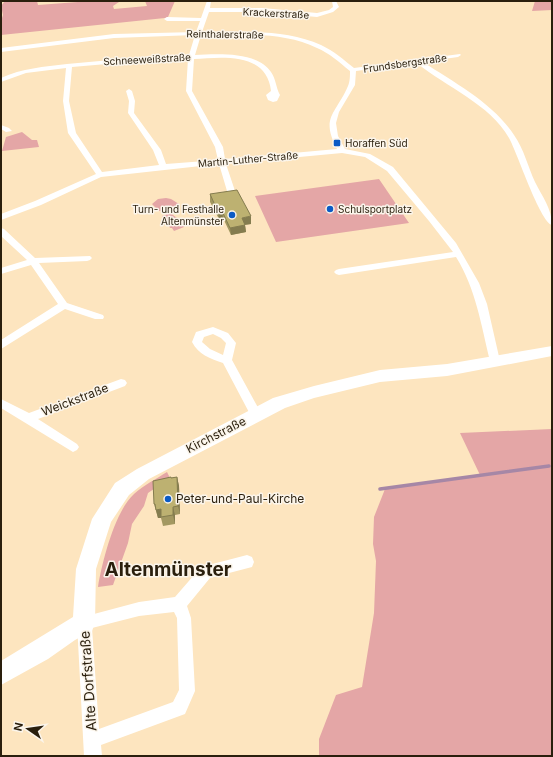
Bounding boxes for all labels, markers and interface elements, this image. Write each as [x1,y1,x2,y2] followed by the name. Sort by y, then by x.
[242,5,310,21] street label: Krackerstraße
[186,27,264,41] street label: Reinthalerstraße
[103,51,191,67] street label: Schneeweißstraße
[362,51,448,75] street label: Frundsbergstraße
[345,137,408,149] place label: Horaffen Süd
[332,138,342,148] marker: Horaffen Süd
[197,149,299,169] street label: Martin-Luther-Straße
[132,203,224,227] place label: Turn- und Festhalle Altenmünster
[338,203,412,215] place label: Schulsportplatz
[325,204,335,214] marker: Schulsportplatz
[227,210,237,220] marker: Turn- und Festhalle Altenmünster
[39,380,110,419] street label: Weickstraße
[183,413,248,456] street label: Kirchstraße
[176,491,304,506] place label: Peter-und-Paul-Kirche
[163,494,173,504] marker: Peter-und-Paul-Kirche
[105,558,232,581] district label: Altenmünster
[76,630,99,732] street label: Alte Dorfstraße
[8,709,48,749] north arrow
[10,721,26,732] text: N

